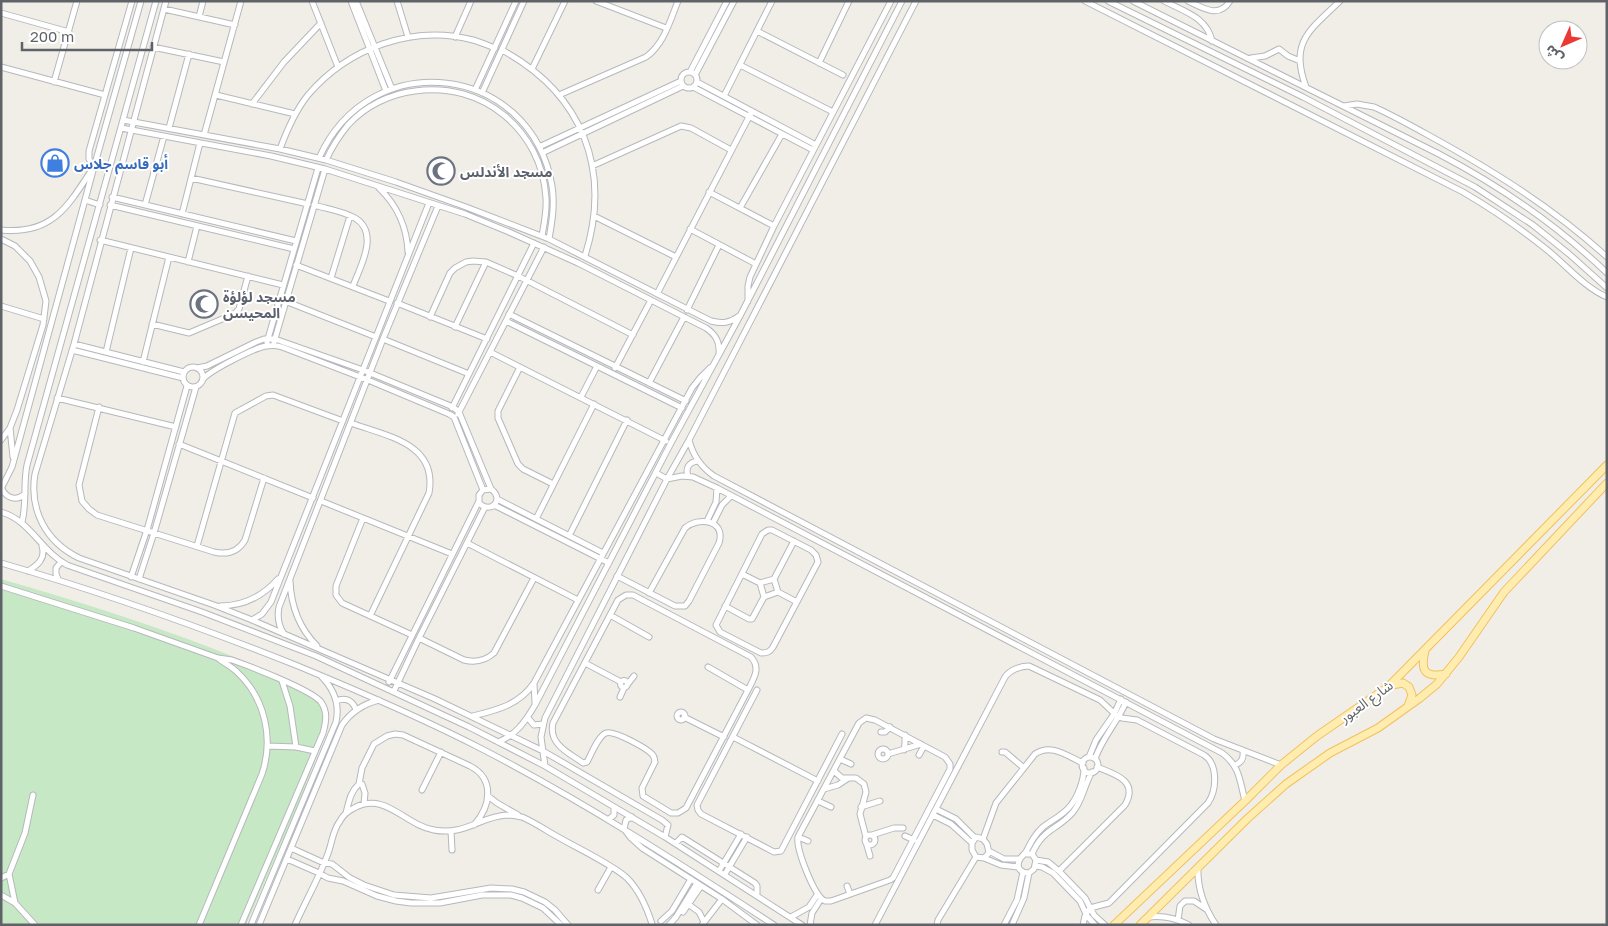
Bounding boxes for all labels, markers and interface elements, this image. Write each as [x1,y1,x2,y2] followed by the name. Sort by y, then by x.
[22,20,152,52] scale bar
[1538,20,1588,70] north arrow
[30,27,74,45] text: 200 m
[1541,42,1566,67] text: ش
[40,148,70,178] shop icon: أبو قاسم جلاس
[74,154,168,175] place label: أبو قاسم جلاس
[426,156,456,186] mosque icon: مسجد الأندلس
[460,163,552,180] place label: مسجد الأندلس
[223,288,296,321] place label: مسجد لؤلؤة المحيسن
[189,289,219,319] mosque icon: مسجد لؤلؤة المحيسن
[1335,676,1398,729] street label: شارع العبور

